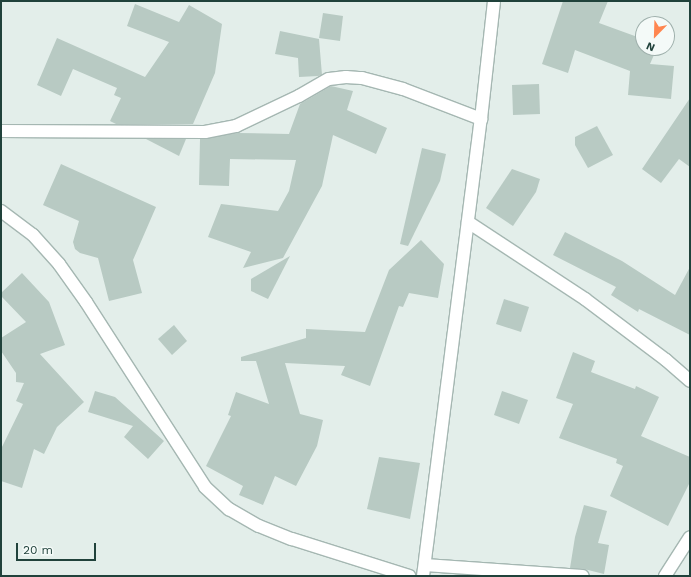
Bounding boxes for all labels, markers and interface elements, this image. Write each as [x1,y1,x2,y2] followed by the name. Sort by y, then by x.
[635,16,675,56] north arrow
[644,39,657,54] text: N
[18,535,98,561] scale bar
[23,543,53,557] text: 20 m

